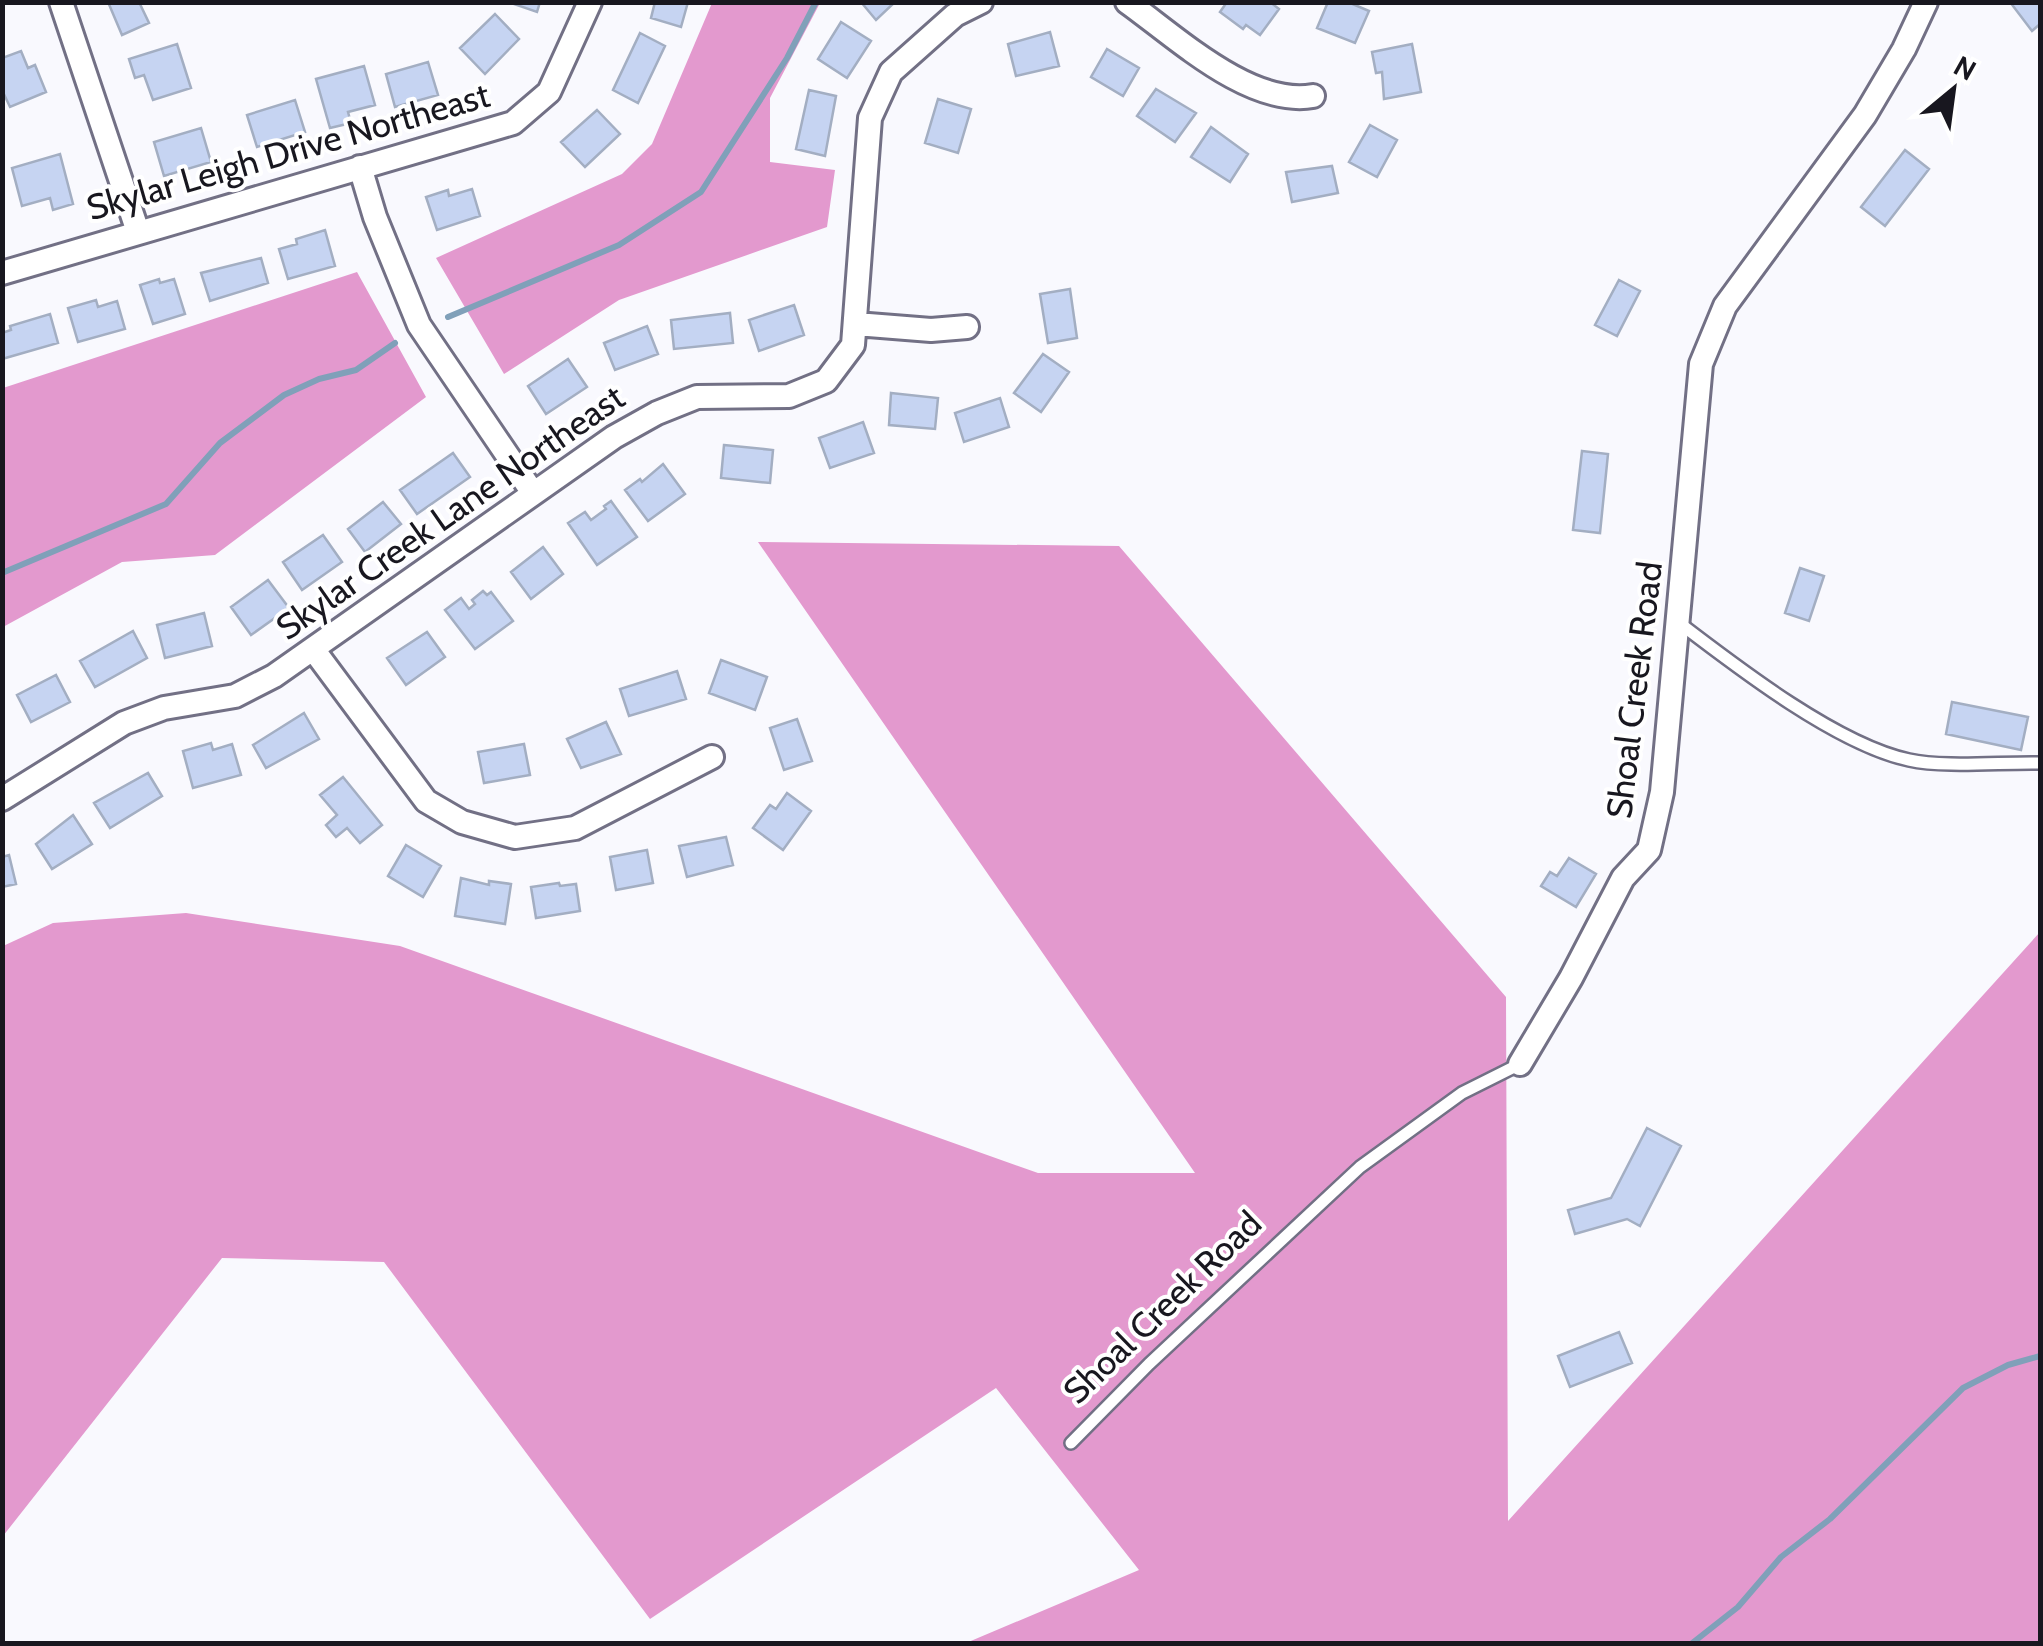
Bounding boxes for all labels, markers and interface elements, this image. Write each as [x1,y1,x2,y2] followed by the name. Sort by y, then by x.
[1903,40,2003,140] north arrow
[1948,48,1982,88] text: N
[82,73,495,229] street label: Skylar Leigh Drive Northeast
[268,375,632,649] street label: Skylar Creek Lane Northeast
[1597,559,1671,821] street label: Shoal Creek Road
[1054,1202,1270,1412] street label: Shoal Creek Road

